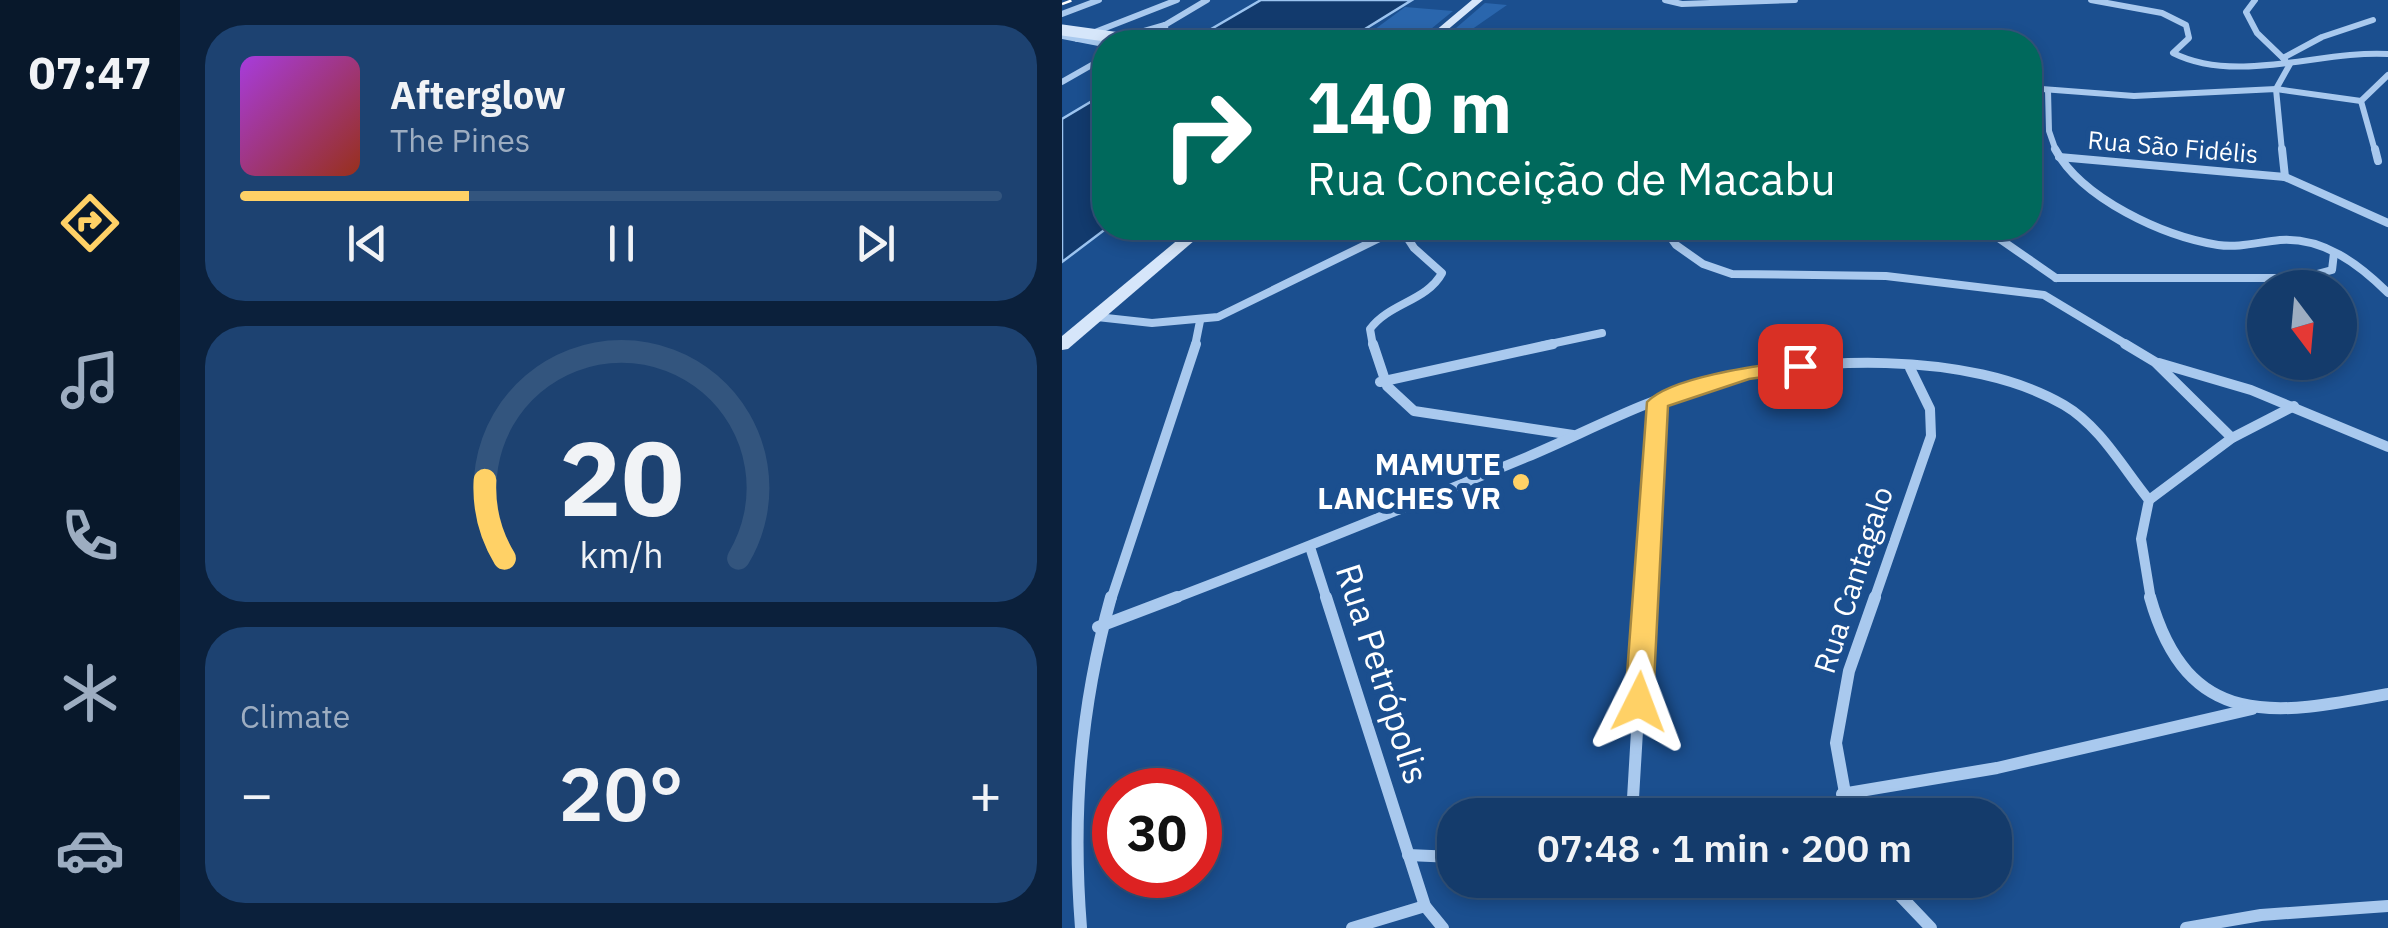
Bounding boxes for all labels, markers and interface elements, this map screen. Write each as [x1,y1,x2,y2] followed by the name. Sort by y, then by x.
[29,43,151,101] text: 07:47
[1307,61,1512,152] text: 140 m
[390,70,566,119] text: Afterglow
[1142,70,1272,200] icon: right
[390,119,530,161] text: The Pines
[2086,123,2260,170] street label: Rua São Fidélis
[1307,149,1836,207] text: Rua Conceição de Macabu
[55,188,125,258] icon: directions
[340,216,395,271] icon: previous
[594,216,649,271] icon: pause
[848,216,903,271] icon: next
[2247,270,2357,380] north arrow
[2247,270,2357,380] map controls
[1758,324,1843,409] pin
[1773,339,1828,394] icon: arrive
[55,345,125,415] icon: music
[559,409,683,545] text: 20
[1317,444,1501,517] place label: MAMUTE LANCHES VR
[1510,471,1532,493] marker: MAMUTE LANCHES VR
[1804,481,1901,678] street label: Rua Cantagalo
[55,501,125,571] icon: phone
[579,531,663,578] text: km/h
[1326,558,1440,790] street label: Rua Petrópolis
[1587,650,1691,754] position arrow
[55,658,125,728] icon: climate
[240,695,350,737] text: Climate
[558,744,684,842] text: 20°
[240,758,273,829] text: −
[969,758,1002,829] text: +
[1092,768,1222,898] speed limit sign: 30
[55,815,125,885] icon: car
[1537,823,1912,872] text: 07:48 · 1 min · 200 m

